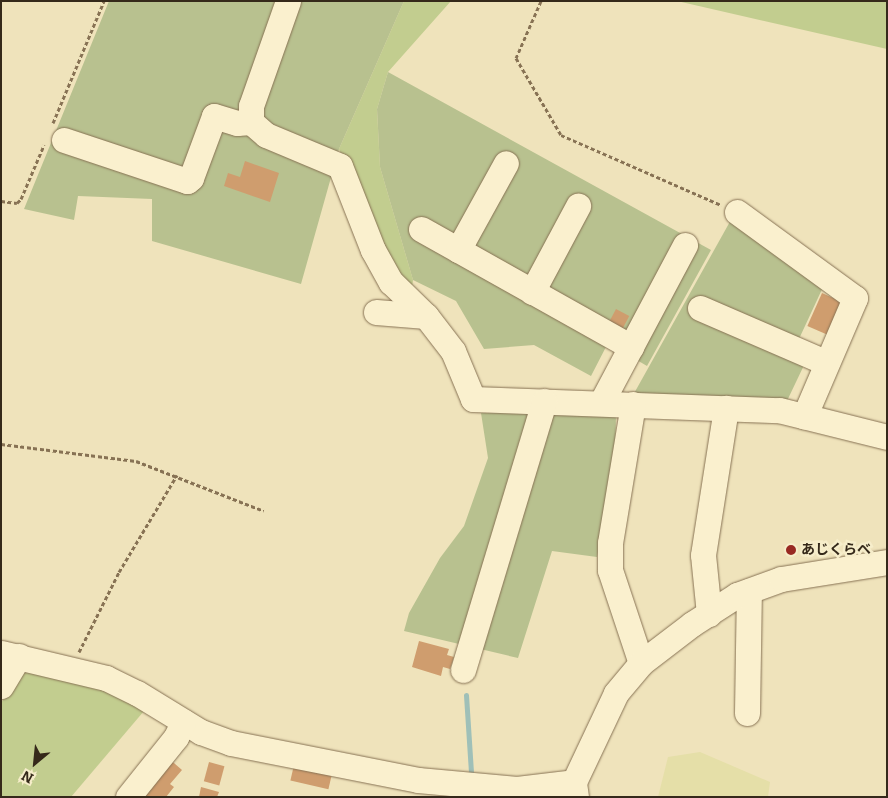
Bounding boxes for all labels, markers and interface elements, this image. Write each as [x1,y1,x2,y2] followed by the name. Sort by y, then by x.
[801,542,871,558] place label: あじくらべ
[785,544,797,556] marker: あじくらべ
[10,738,60,788] north arrow
[19,767,36,787] text: N

